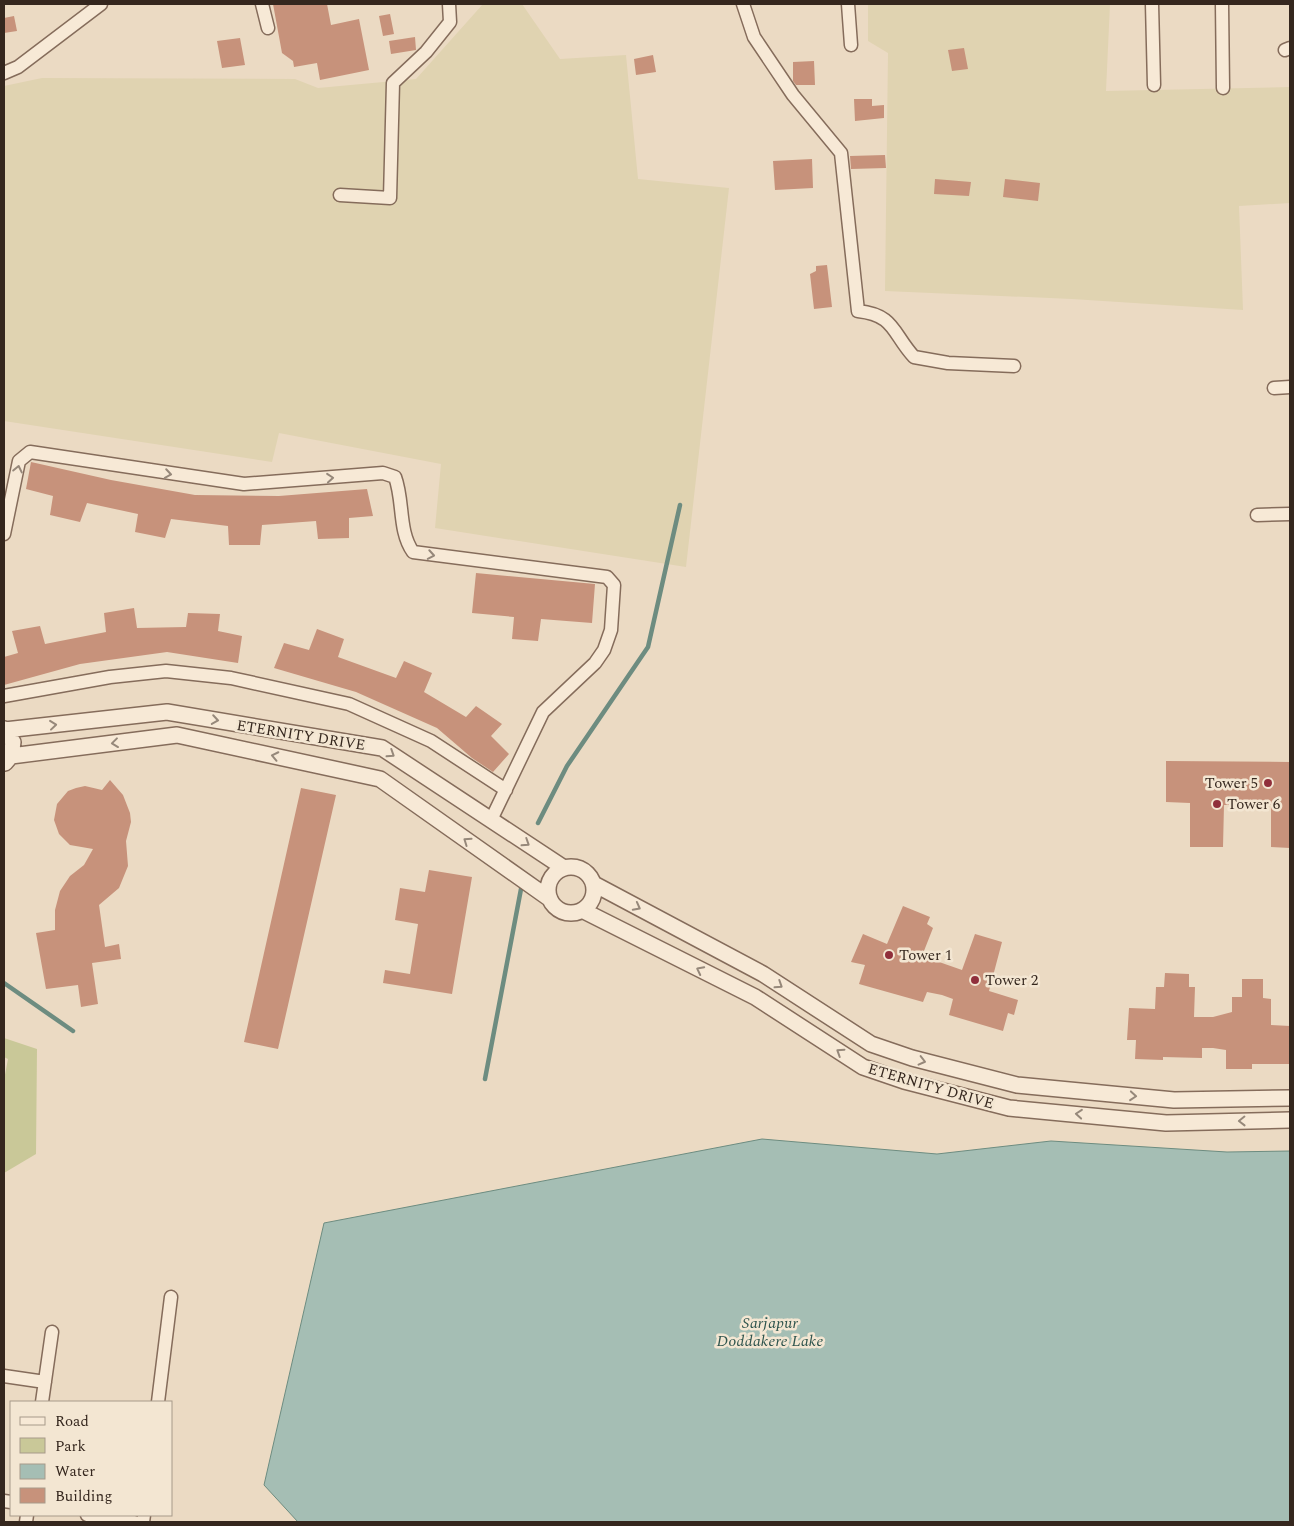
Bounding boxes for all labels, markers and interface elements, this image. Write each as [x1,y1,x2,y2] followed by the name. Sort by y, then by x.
[12,465,22,474] one-way arrow
[164,468,172,478] one-way arrow
[326,473,334,484] one-way arrow
[426,550,435,560] one-way arrow
[235,714,367,757] street label: ETERNITY DRIVE
[210,715,219,725] one-way arrow
[50,719,58,730] one-way arrow
[111,737,119,748] one-way arrow
[385,748,394,757] one-way arrow
[270,751,279,762] one-way arrow
[1205,772,1258,795] place label: Tower 5
[1262,777,1274,789] marker: Tower 5
[1227,793,1281,816] place label: Tower 6
[1211,798,1223,810] marker: Tower 6
[521,837,530,846] one-way arrow
[464,838,473,847] one-way arrow
[631,901,640,911] one-way arrow
[899,944,952,967] place label: Tower 1
[883,949,895,961] marker: Tower 1
[696,965,705,976] one-way arrow
[985,969,1038,992] place label: Tower 2
[969,974,981,986] marker: Tower 2
[774,979,783,988] one-way arrow
[836,1049,845,1058] one-way arrow
[917,1055,926,1066] one-way arrow
[865,1057,997,1115] street label: ETERNITY DRIVE
[1129,1090,1137,1101] one-way arrow
[1075,1109,1083,1120] one-way arrow
[1237,1116,1245,1126] one-way arrow
[717,1311,823,1353] water label: Sarjapur Doddakere Lake
[10,1401,172,1516] legend
[55,1410,89,1433] text: Road
[55,1435,86,1458] text: Park
[55,1460,95,1483] text: Water
[55,1485,112,1508] text: Building

